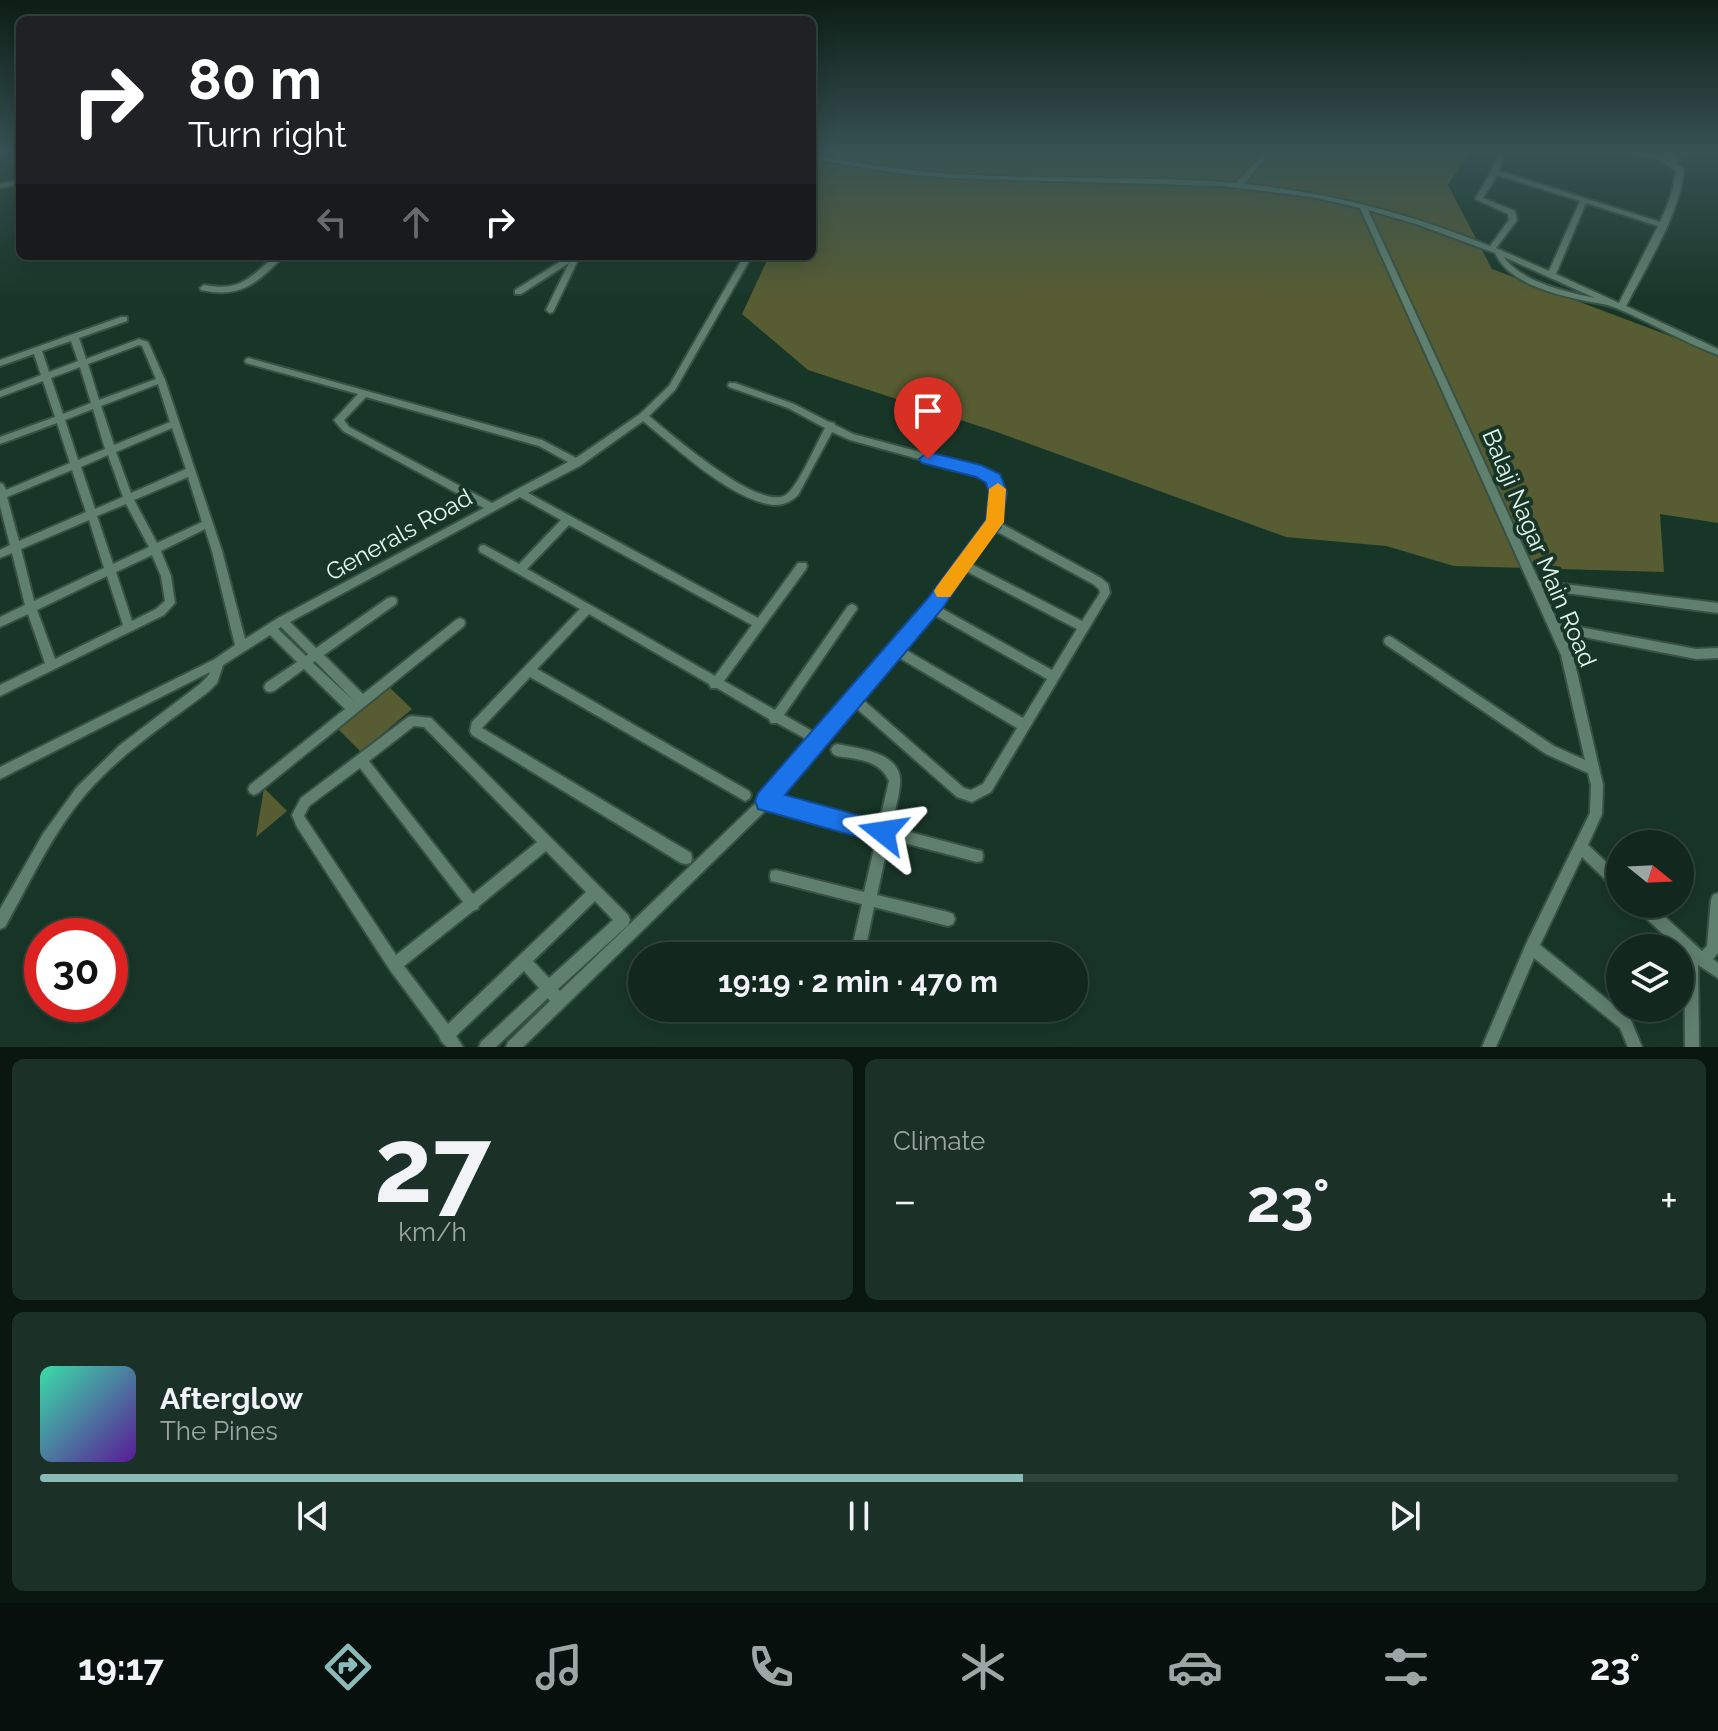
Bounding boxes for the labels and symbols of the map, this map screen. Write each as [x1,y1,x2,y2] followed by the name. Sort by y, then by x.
[894,377,962,459] pin
[1476,424,1603,671] street label: Balaji Nagar Main Road
[321,482,477,587] street label: Generals Road
[841,790,925,874] position arrow
[1606,830,1694,918] north arrow
[24,918,128,1022] speed limit sign: 30

